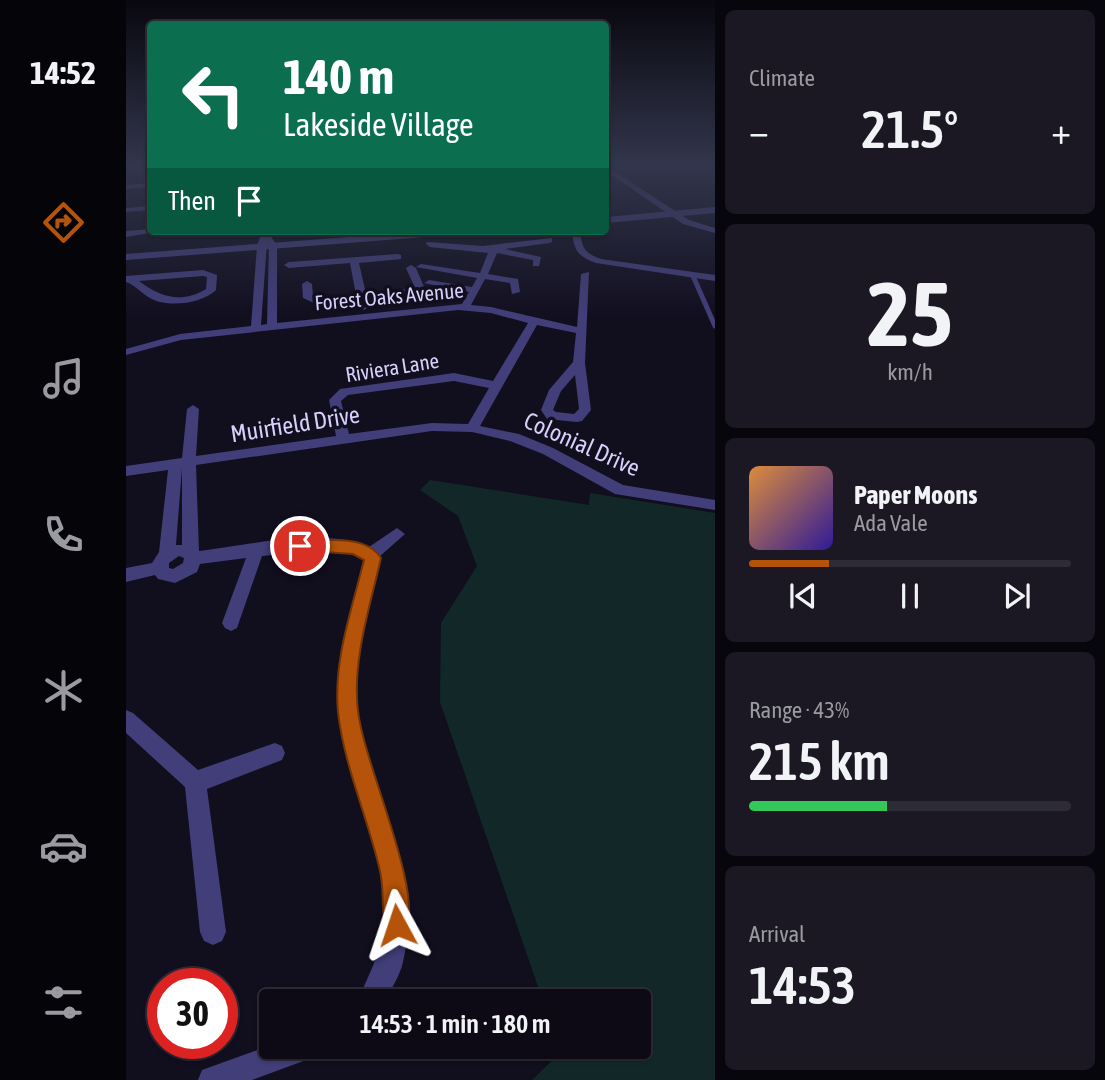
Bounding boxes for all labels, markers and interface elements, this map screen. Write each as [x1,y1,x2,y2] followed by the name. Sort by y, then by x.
[283,48,394,104] text: 140 m
[168,49,259,140] icon: left
[30,54,96,91] text: 14:52
[749,65,815,91] text: Climate
[862,99,958,159] text: 21.5°
[283,106,474,143] text: Lakeside Village
[749,109,769,152] text: −
[1051,109,1071,152] text: +
[230,182,268,220] icon: arrive
[168,186,216,216] text: Then
[39,198,88,247] icon: directions
[867,261,953,365] text: 25
[313,278,465,314] street label: Forest Oaks Avenue
[344,348,440,386] street label: Riviera Lane
[39,354,88,403] icon: music
[887,359,933,385] text: km/h
[228,400,362,448] street label: Muirfield Drive
[520,406,644,482] street label: Colonial Drive
[854,480,977,510] text: Paper Moons
[39,510,88,559] icon: phone
[854,510,928,536] text: Ada Vale
[270,516,330,576] pin
[281,527,319,565] icon: arrive
[784,577,822,615] icon: previous
[891,577,929,615] icon: pause
[998,577,1036,615] icon: next
[39,666,88,715] icon: climate
[749,697,849,723] text: Range · 43%
[749,731,890,791] text: 215 km
[39,822,88,871] icon: car
[360,888,434,962] position arrow
[749,921,805,947] text: Arrival
[749,955,856,1015] text: 14:53
[147,968,238,1059] speed limit sign: 30
[39,978,88,1027] icon: filters
[360,1009,550,1039] text: 14:53 · 1 min · 180 m

